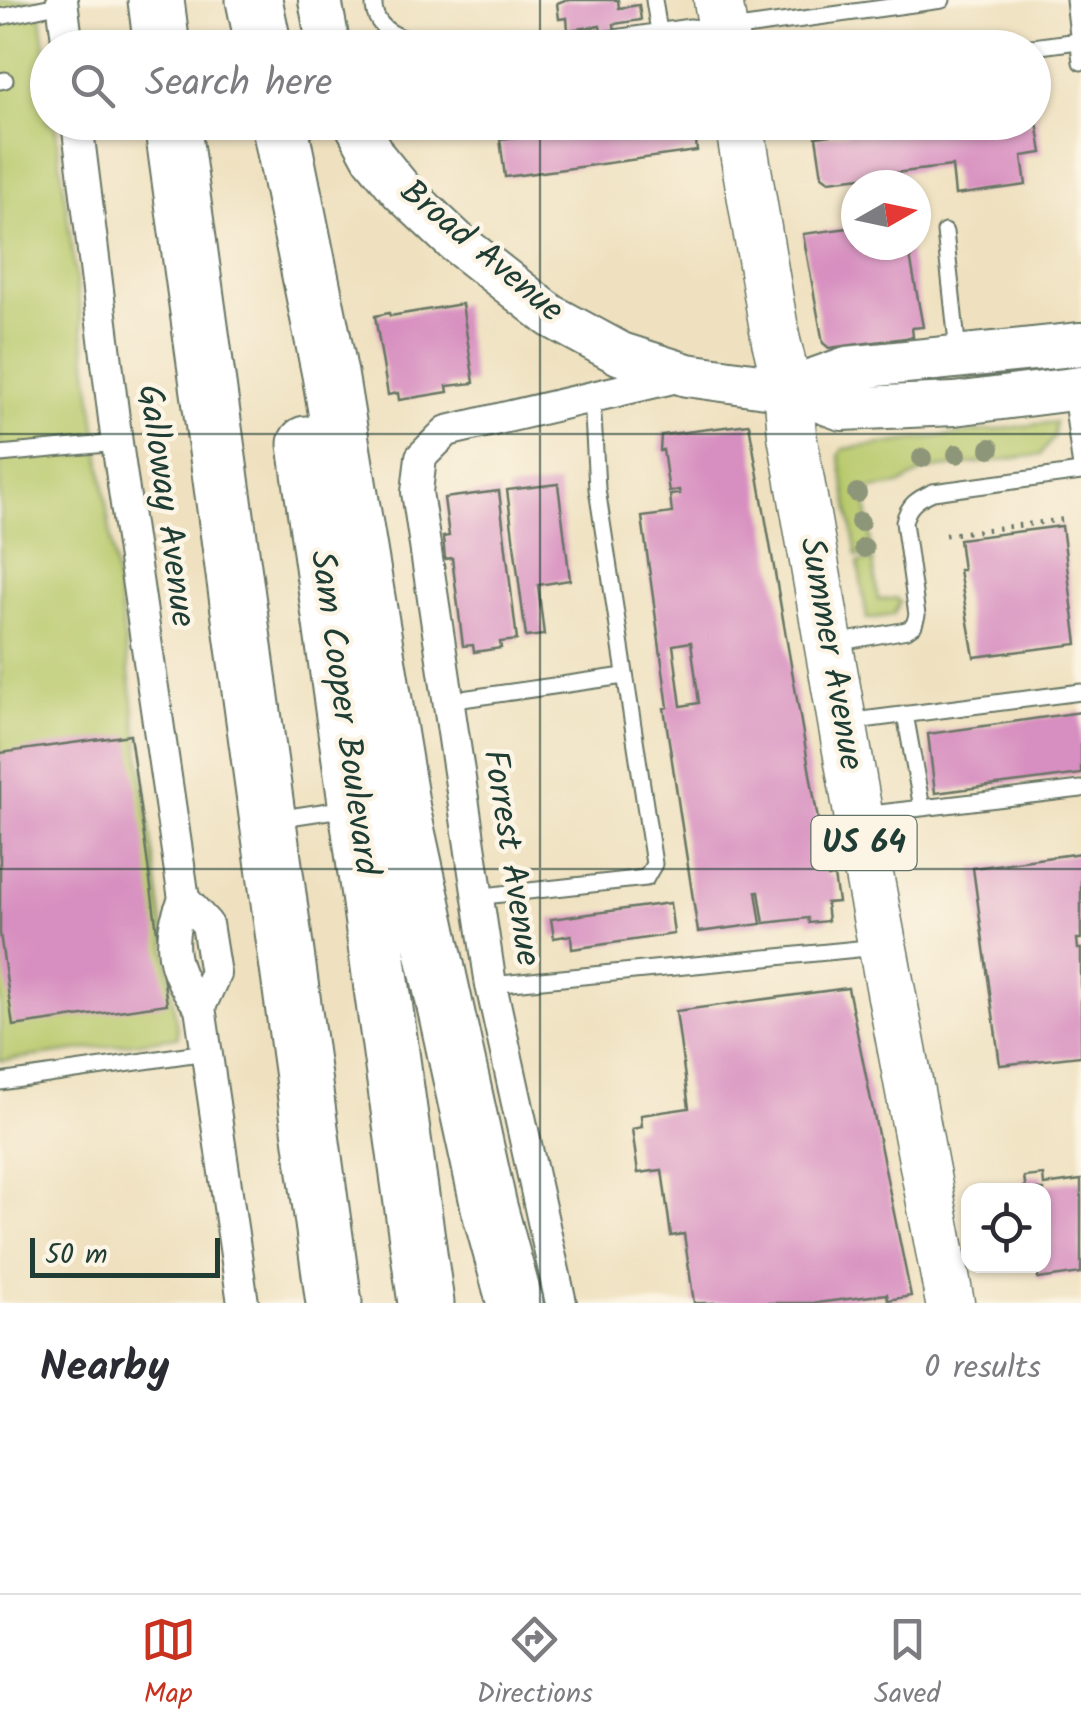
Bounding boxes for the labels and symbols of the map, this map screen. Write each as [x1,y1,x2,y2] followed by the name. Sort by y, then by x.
[386,166,576,338] street label: Broad Avenue
[841,170,931,260] north arrow
[120,381,210,631] street label: Galloway Avenue
[782,533,878,775] street label: Summer Avenue
[293,547,394,880] street label: Sam Cooper Boulevard
[465,746,555,971] street label: Forrest Avenue
[812,816,916,870] road number: US 64
[30,1233,220,1278] scale bar

